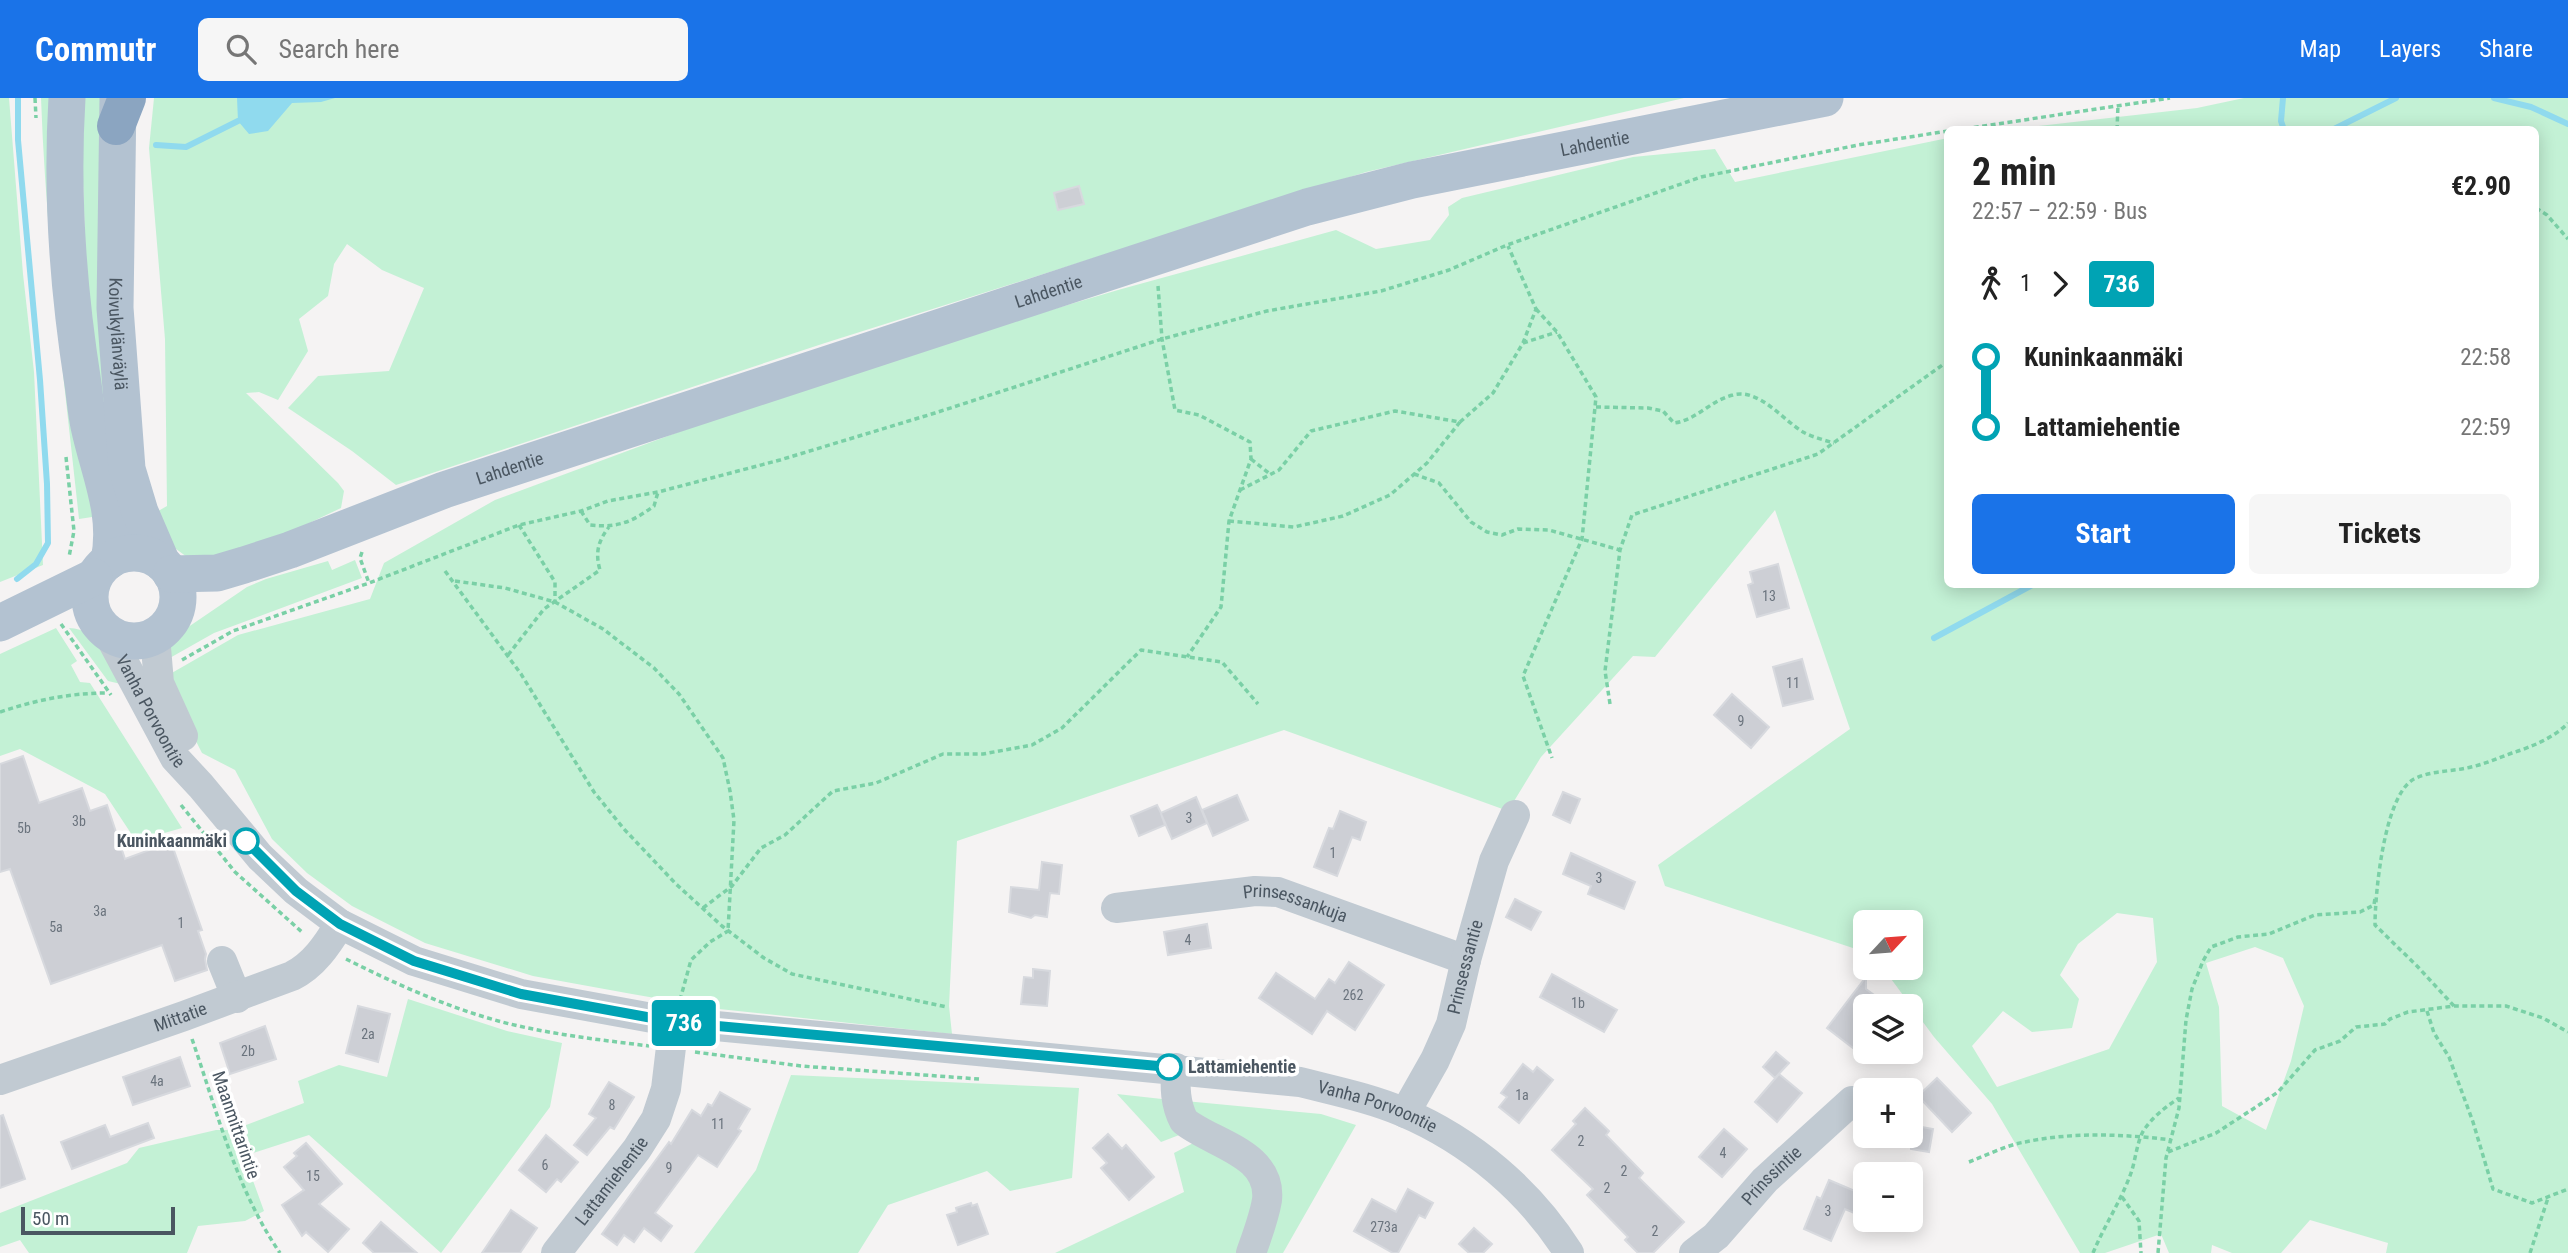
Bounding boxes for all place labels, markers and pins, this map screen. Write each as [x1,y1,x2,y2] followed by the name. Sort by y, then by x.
[233,828,259,854] marker: Kuninkaanmäki
[117,830,227,851] place label: Kuninkaanmäki
[1156,1054,1182,1080] marker: Lattamiehentie
[1188,1056,1297,1077] place label: Lattamiehentie

